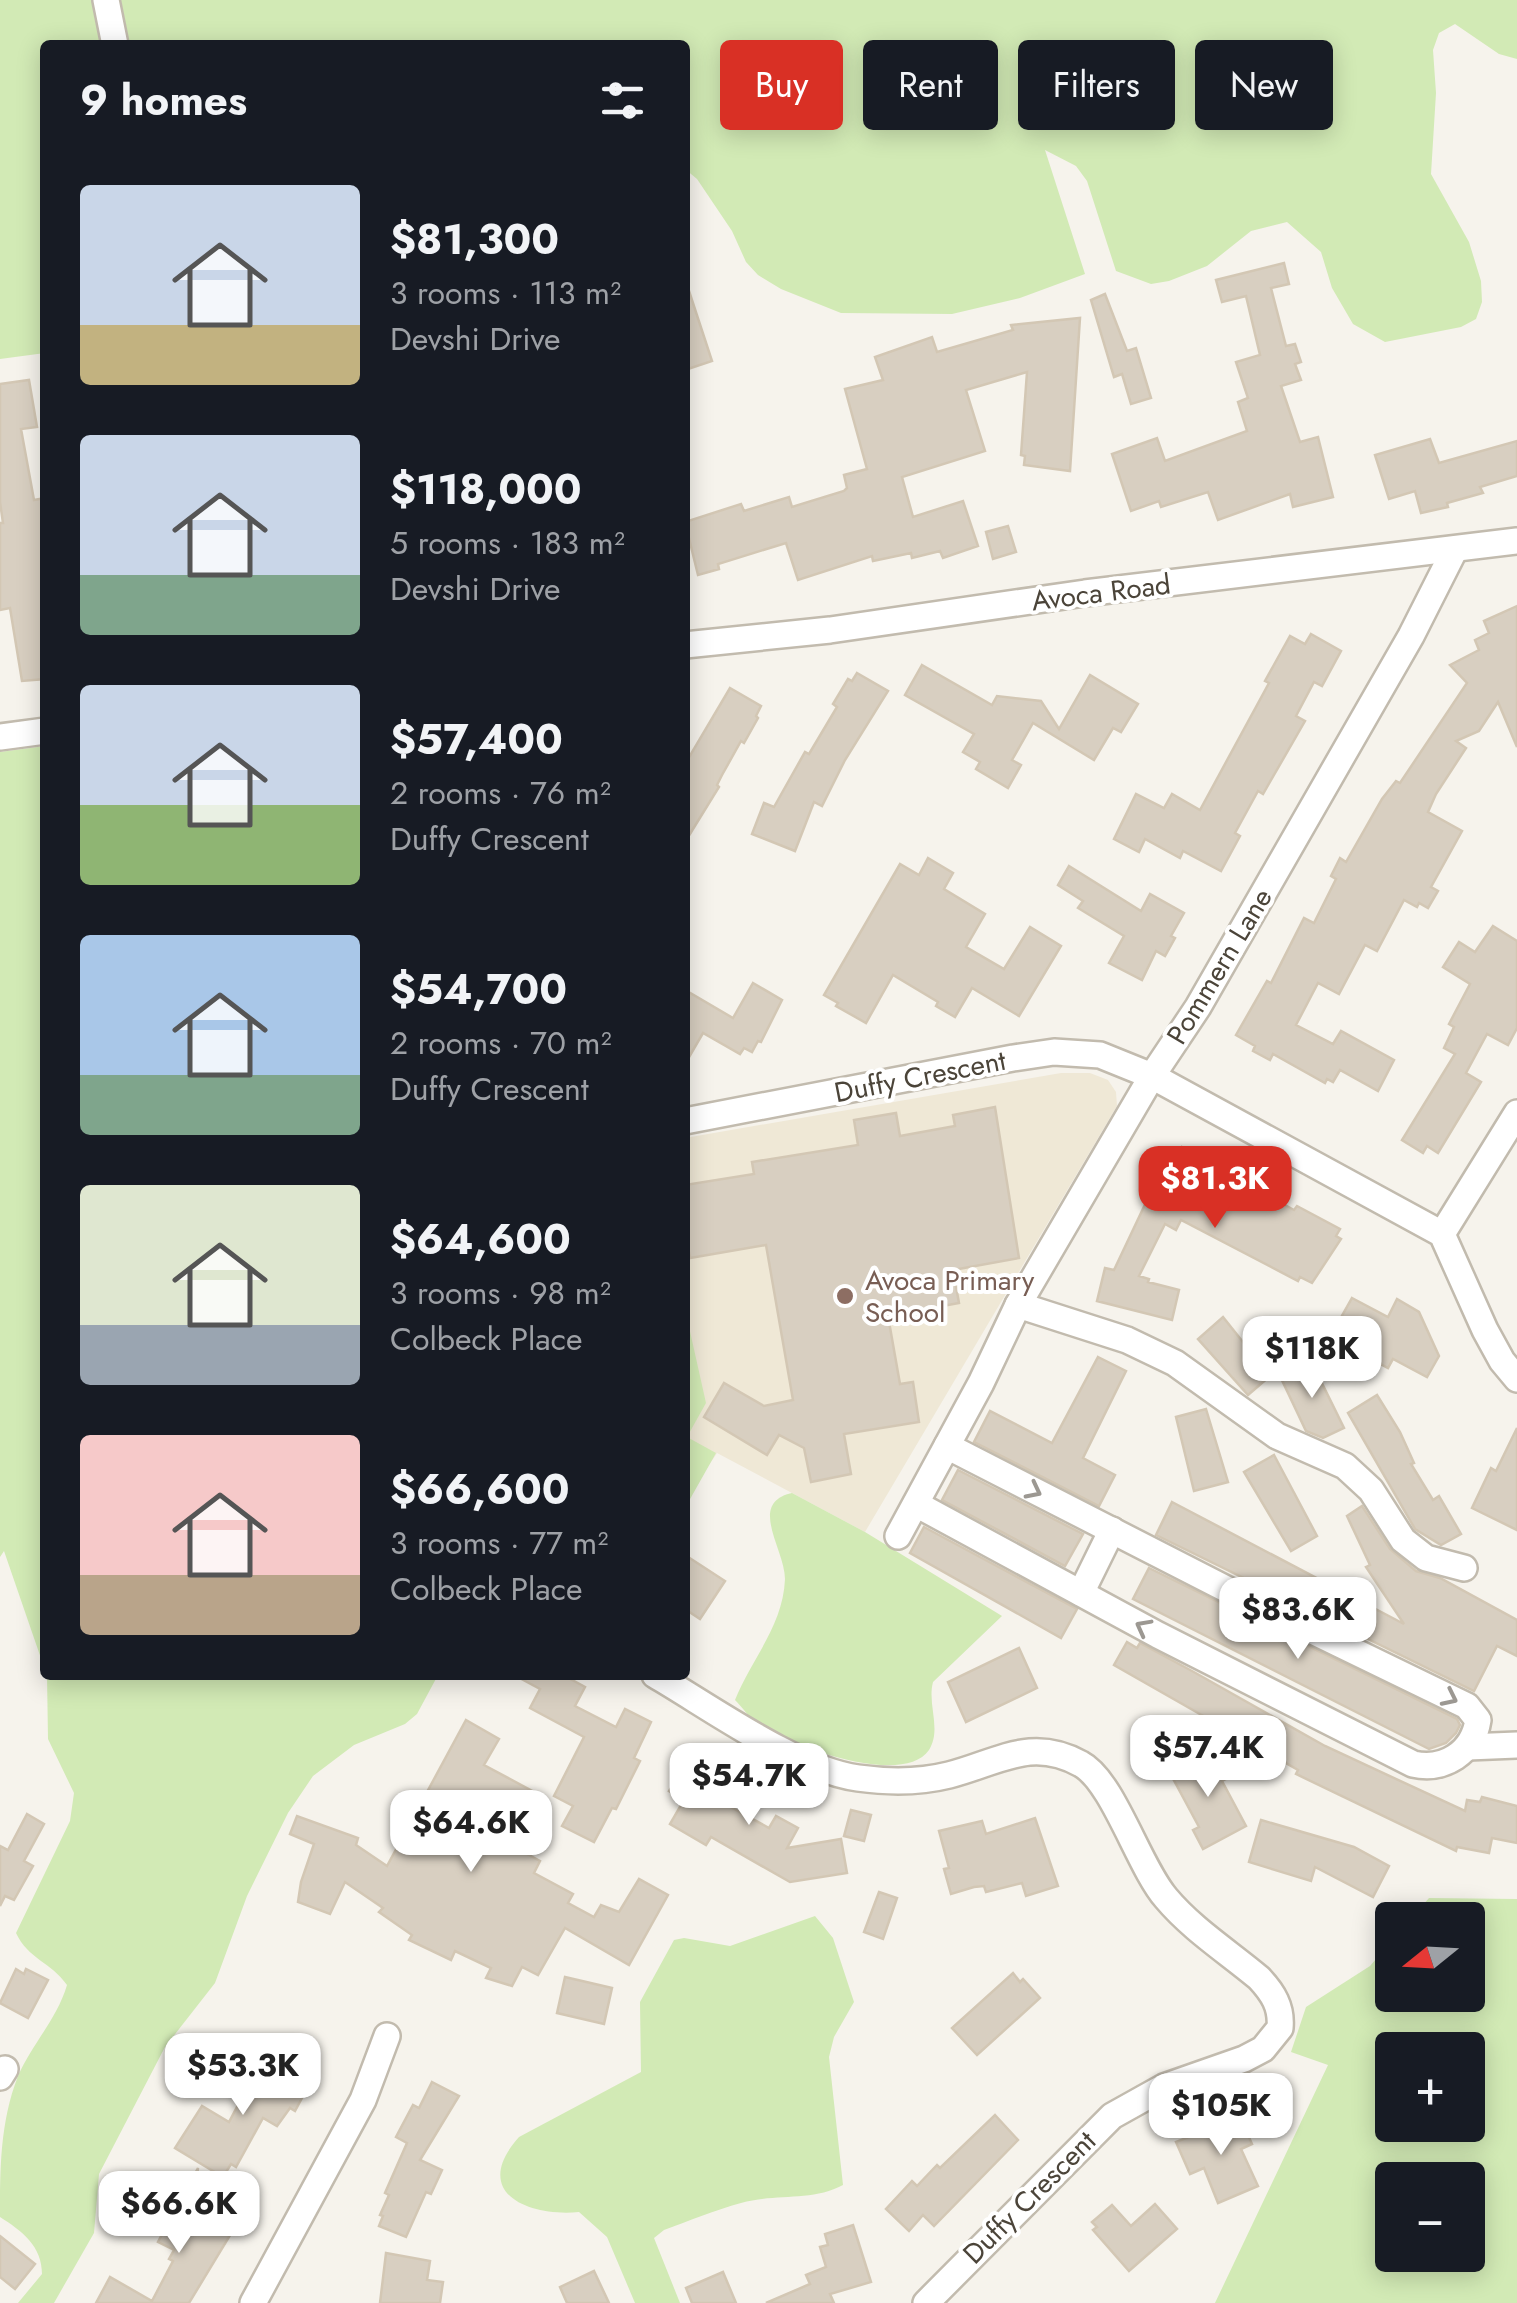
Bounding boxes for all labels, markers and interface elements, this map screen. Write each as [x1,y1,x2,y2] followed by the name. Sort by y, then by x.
[720,40,843,130] chip: Buy
[863,40,998,130] chip: Rent
[1018,40,1175,130] chip: Filters
[1195,40,1333,130] chip: New
[80,70,247,131] text: 9 homes
[595,73,650,128] icon: filters
[390,209,559,270] text: $81,300
[160,225,280,345] icon: home
[390,270,621,316] text: 3 rooms · 113 m²
[390,316,561,362] text: Devshi Drive
[390,459,582,520] text: $118,000
[160,475,280,595] icon: home
[390,520,625,566] text: 5 rooms · 183 m²
[1029,564,1173,621] street label: Avoca Road
[390,566,561,612] text: Devshi Drive
[390,709,563,770] text: $57,400
[160,725,280,845] icon: home
[390,770,611,816] text: 2 rooms · 76 m²
[390,816,589,862] text: Duffy Crescent
[1157,880,1282,1052] street label: Pommern Lane
[390,959,567,1020] text: $54,700
[160,975,280,1095] icon: home
[390,1020,612,1066] text: 2 rooms · 70 m²
[831,1040,1010,1113] street label: Duffy Crescent
[390,1066,589,1112] text: Duffy Crescent
[1134,1146,1296,1231] pin: $81.3K
[1161,1155,1269,1201] text: $81.3K
[390,1209,571,1270] text: $64,600
[160,1225,280,1345] icon: home
[865,1260,1035,1333] place label: Avoca Primary School
[390,1270,611,1316] text: 3 rooms · 98 m²
[834,1285,856,1307] marker: Avoca Primary School
[390,1316,583,1362] text: Colbeck Place
[1242,1316,1382,1401] pin: $118K
[1265,1325,1359,1371] text: $118K
[390,1459,570,1520] text: $66,600
[160,1475,280,1595] icon: home
[1023,1478,1041,1498] one-way arrow
[390,1520,608,1566] text: 3 rooms · 77 m²
[390,1566,583,1612] text: Colbeck Place
[1217,1577,1379,1662] pin: $83.6K
[1241,1586,1355,1632] text: $83.6K
[1135,1619,1153,1639] one-way arrow
[1440,1685,1458,1705] one-way arrow
[1127,1715,1289,1800] pin: $57.4K
[1152,1724,1264,1770] text: $57.4K
[668,1743,830,1828] pin: $54.7K
[692,1752,806,1798] text: $54.7K
[390,1790,552,1875] pin: $64.6K
[412,1799,530,1845] text: $64.6K
[1375,1902,1485,2012] north arrow
[1375,1902,1485,2272] map controls
[1375,2032,1485,2142] button: +
[162,2033,324,2118] pin: $53.3K
[187,2042,299,2088] text: $53.3K
[1151,2073,1291,2158] pin: $105K
[1171,2082,1271,2128] text: $105K
[953,2121,1105,2273] street label: Duffy Crescent
[1375,2162,1485,2272] button: −
[98,2171,260,2256] pin: $66.6K
[121,2180,237,2226] text: $66.6K

